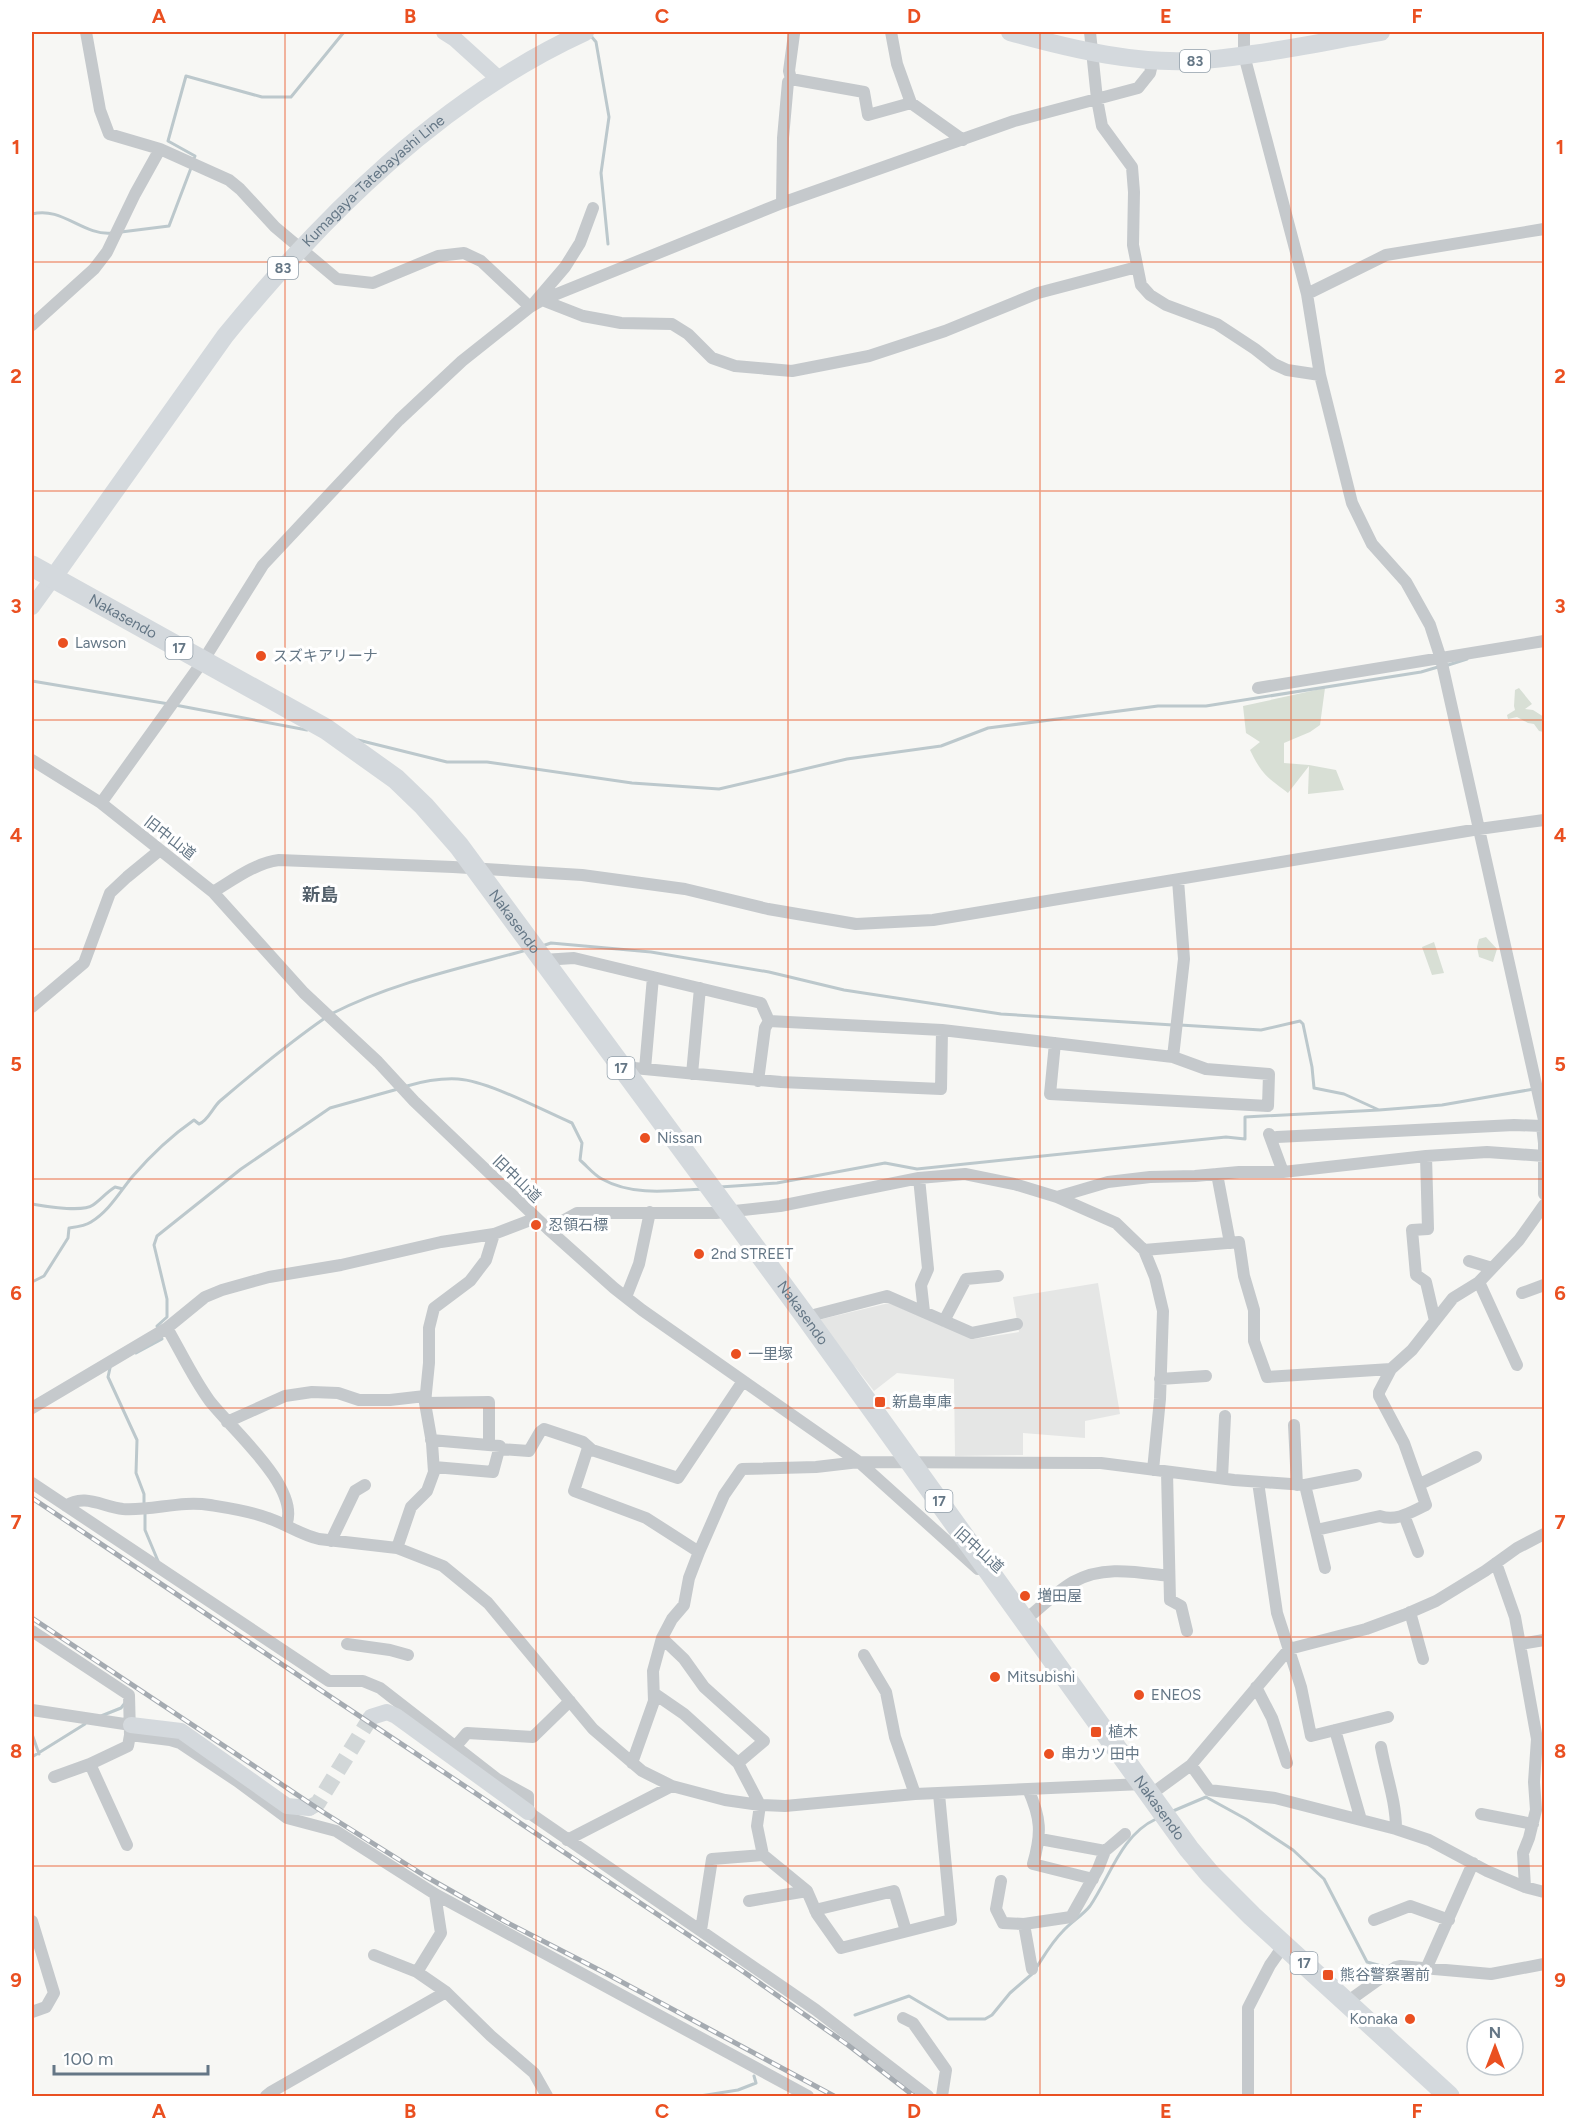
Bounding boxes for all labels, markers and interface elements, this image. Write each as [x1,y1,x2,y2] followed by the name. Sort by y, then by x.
[152,4,167,28] text: A
[404,4,416,28] text: B
[655,4,669,28] text: C
[907,4,921,28] text: D
[1160,4,1172,28] text: E
[1411,4,1423,28] text: F
[1180,50,1210,72] road number: 83
[298,111,448,251] street label: Kumagaya-Tatebayashi Line
[12,135,20,159] text: 1
[1556,135,1564,159] text: 1
[268,257,298,279] road number: 83
[10,364,22,388] text: 2
[1554,364,1566,388] text: 2
[86,590,160,643] street label: Nakasendo
[10,594,22,618] text: 3
[1554,594,1566,618] text: 3
[75,634,126,652] place label: Lawson
[56,636,70,650] marker: Lawson
[166,637,192,659] road number: 17
[273,647,378,665] place label: スズキアリーナ
[254,649,268,663] marker: スズキアリーナ
[141,812,199,864] street label: 旧中山道
[10,823,23,847] text: 4
[1554,823,1567,847] text: 4
[302,884,338,906] district label: 新島
[485,886,544,957] street label: Nakasendo
[10,1052,22,1076] text: 5
[1554,1052,1566,1076] text: 5
[608,1057,634,1079] road number: 17
[657,1129,702,1147] place label: Nissan
[638,1131,652,1145] marker: Nissan
[489,1152,545,1206] street label: 旧中山道
[548,1216,608,1234] place label: 忍領石標
[529,1218,543,1232] marker: 忍領石標
[711,1245,794,1263] place label: 2nd STREET
[692,1247,706,1261] marker: 2nd STREET
[773,1277,832,1349] street label: Nakasendo
[10,1281,22,1305] text: 6
[1554,1281,1566,1305] text: 6
[748,1345,793,1363] place label: 一里塚
[729,1347,743,1361] marker: 一里塚
[892,1393,952,1411] place label: 新島車庫
[873,1395,887,1409] marker: 新島車庫
[926,1490,952,1512] road number: 17
[10,1510,22,1534] text: 7
[1554,1510,1566,1534] text: 7
[951,1523,1007,1577] street label: 旧中山道
[1037,1587,1082,1605] place label: 増田屋
[1018,1589,1032,1603] marker: 増田屋
[1007,1668,1075,1686] place label: Mitsubishi
[988,1670,1002,1684] marker: Mitsubishi
[1151,1686,1201,1704] place label: ENEOS
[1132,1688,1146,1702] marker: ENEOS
[1108,1723,1138,1741] place label: 植木
[1089,1725,1103,1739] marker: 植木
[10,1739,22,1763] text: 8
[1554,1739,1566,1763] text: 8
[1061,1745,1140,1763] place label: 串カツ 田中
[1042,1747,1056,1761] marker: 串カツ 田中
[1130,1772,1189,1844] street label: Nakasendo
[1290,1952,1318,1974] road number: 17
[1340,1966,1430,1984] place label: 熊谷警察署前
[10,1968,22,1992] text: 9
[1321,1968,1335,1982] marker: 熊谷警察署前
[1554,1968,1566,1992] text: 9
[1349,2010,1398,2028] place label: Konaka
[1403,2012,1417,2026] marker: Konaka
[1465,2017,1525,2077] north arrow
[1489,2023,1501,2042] text: N
[54,2038,208,2076] scale bar
[63,2048,113,2070] text: 100 m
[152,2099,167,2123] text: A
[404,2099,416,2123] text: B
[655,2099,669,2123] text: C
[907,2099,921,2123] text: D
[1160,2099,1172,2123] text: E
[1411,2099,1423,2123] text: F

